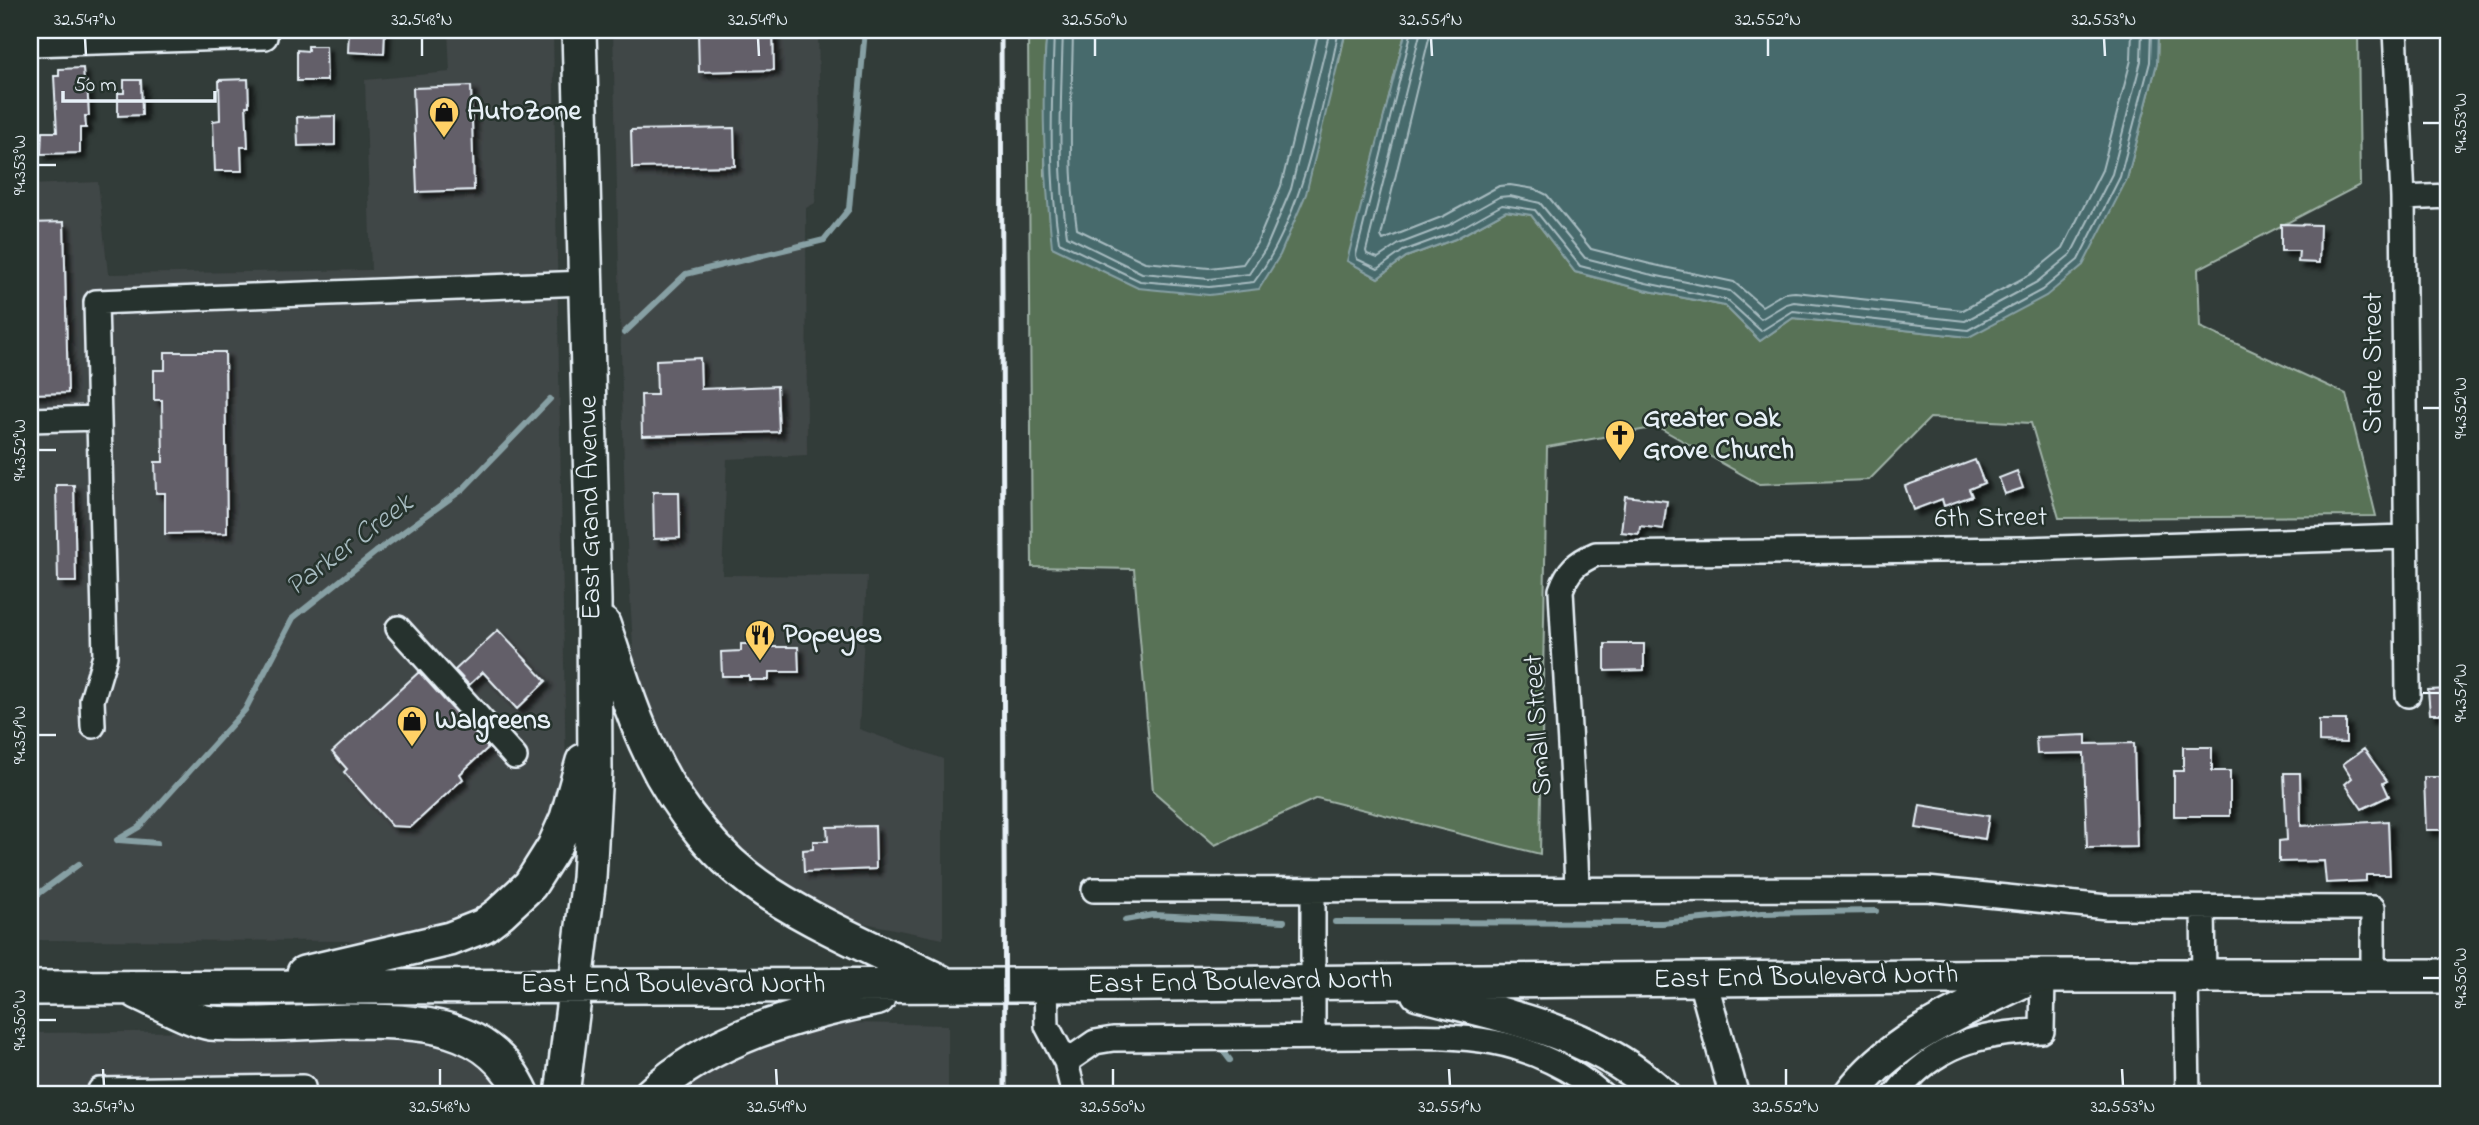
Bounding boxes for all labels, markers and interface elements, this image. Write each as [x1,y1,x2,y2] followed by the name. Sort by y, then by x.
[54,8,116,34] text: 32.547°N
[391,8,453,34] text: 32.548°N
[728,8,788,34] text: 32.549°N
[1062,8,1128,34] text: 32.550°N
[1399,8,1463,34] text: 32.551°N
[1735,8,1801,34] text: 32.552°N
[2071,8,2137,34] text: 32.553°N
[63,60,215,104] scale bar
[74,71,117,101] text: 50 m
[467,92,582,133] place label: AutoZone
[2449,93,2475,153] text: 94.353°W
[427,95,461,139] shop icon: AutoZone
[8,135,34,195] text: 94.353°W
[2354,292,2395,434] street label: State Street
[2449,377,2475,439] text: 94.352°W
[569,395,613,621] street label: East Grand Avenue
[1643,399,1794,472] place label: Greater Oak Grove Church
[1603,418,1637,462] church icon: Greater Oak Grove Church
[8,419,34,481] text: 94.352°W
[277,482,425,609] water label: Parker Creek
[1934,498,2048,540] street label: 6th Street
[783,615,882,656] place label: Popeyes
[743,618,777,662] restaurant icon: Popeyes
[1514,653,1564,797] street label: Small Street
[2449,664,2475,722] text: 94.351°W
[435,701,551,743] place label: Walgreens
[395,704,429,748] shop icon: Walgreens
[8,706,34,764] text: 94.351°W
[2449,948,2475,1008] text: 94.350°W
[1653,955,1959,1001] street label: East End Boulevard North
[1087,960,1393,1006] street label: East End Boulevard North
[520,965,826,1006] street label: East End Boulevard North
[8,990,34,1050] text: 94.350°W
[73,1095,135,1121] text: 32.547°N
[409,1095,471,1121] text: 32.548°N
[747,1095,807,1121] text: 32.549°N
[1080,1095,1146,1121] text: 32.550°N
[1418,1095,1482,1121] text: 32.551°N
[1753,1095,1819,1121] text: 32.552°N
[2090,1095,2156,1121] text: 32.553°N

